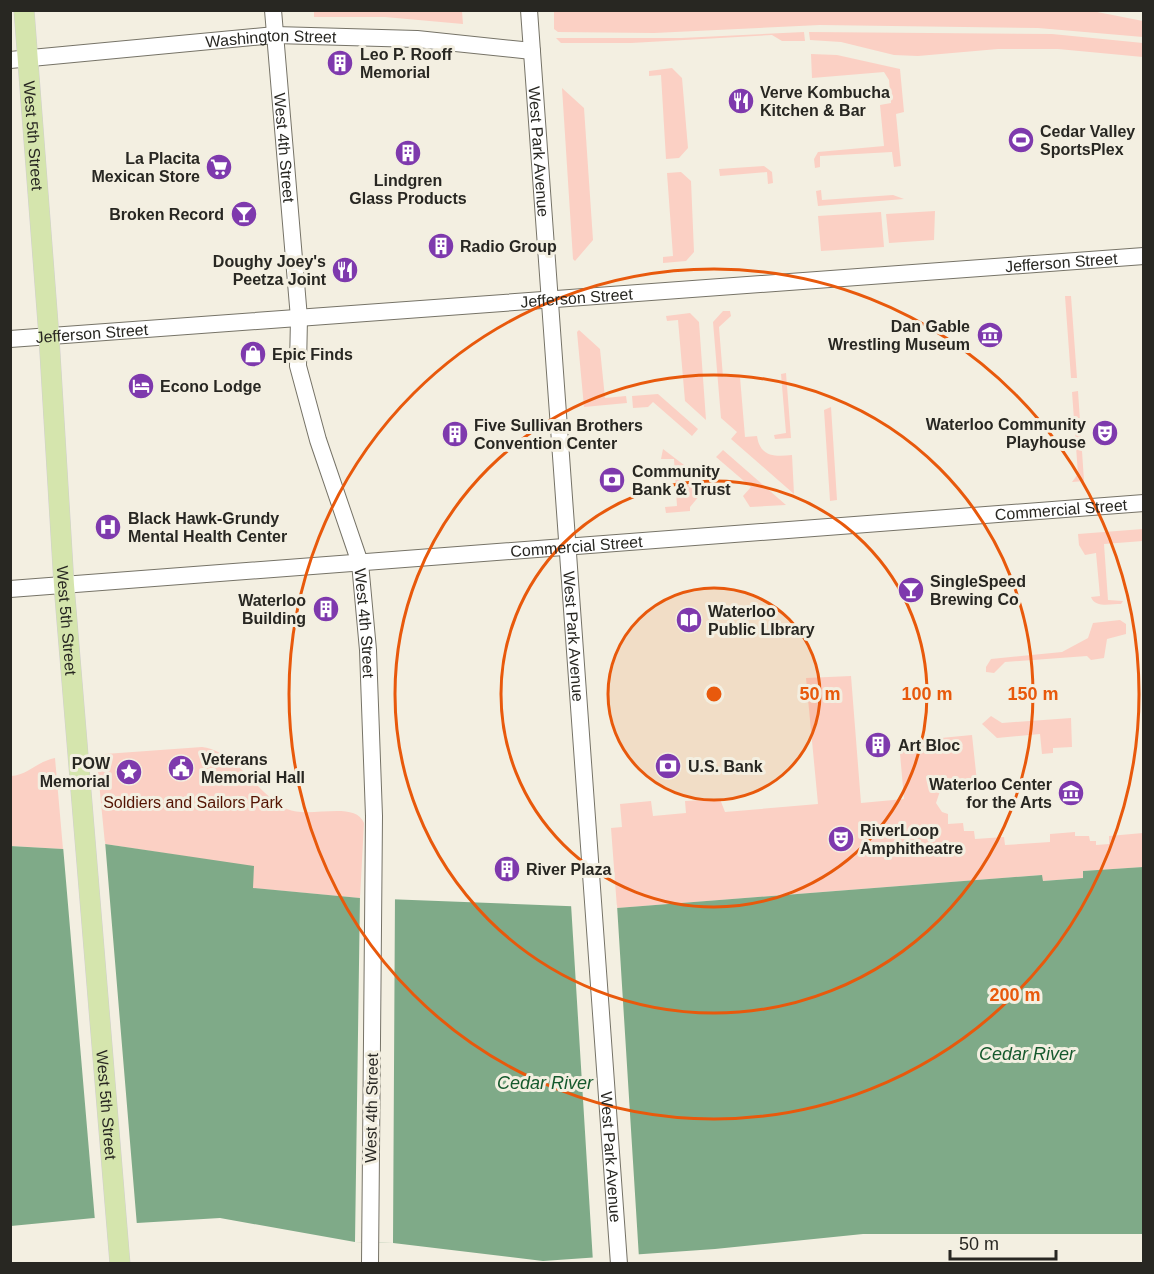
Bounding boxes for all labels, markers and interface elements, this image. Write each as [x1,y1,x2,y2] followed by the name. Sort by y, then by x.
[205,27,337,51] street label: Washington Street
[360,46,453,81] place label: Leo P. Rooff Memorial
[325,48,355,78] building icon: Leo P. Rooff Memorial
[20,80,46,192] street label: West 5th Street
[760,84,890,119] place label: Verve Kombucha Kitchen & Bar
[525,86,552,218] street label: West Park Avenue
[726,86,756,116] restaurant icon: Verve Kombucha Kitchen & Bar
[271,92,297,204] street label: West 4th Street
[1040,123,1135,158] place label: Cedar Valley SportsPlex
[1006,125,1036,155] sports icon: Cedar Valley SportsPlex
[393,138,423,168] building icon: Lindgren Glass Products
[92,150,200,185] place label: La Placita Mexican Store
[204,152,234,182] supermarket icon: La Placita Mexican Store
[349,172,467,207] place label: Lindgren Glass Products
[229,199,259,229] bar icon: Broken Record
[109,206,224,223] place label: Broken Record
[426,231,456,261] building icon: Radio Group
[460,238,557,255] place label: Radio Group
[1004,250,1119,275] street label: Jefferson Street
[213,253,327,288] place label: Doughy Joey's Peetza Joint
[330,255,360,285] restaurant icon: Doughy Joey's Peetza Joint
[520,285,634,311] street label: Jefferson Street
[828,318,970,353] place label: Dan Gable Wrestling Museum
[975,320,1005,350] museum icon: Dan Gable Wrestling Museum
[35,321,149,346] street label: Jefferson Street
[238,339,268,369] shop icon: Epic Finds
[272,346,353,363] place label: Epic Finds
[126,371,156,401] hotel icon: Econo Lodge
[160,378,261,395] place label: Econo Lodge
[926,416,1086,451] place label: Waterloo Community Playhouse
[474,417,643,452] place label: Five Sullivan Brothers Convention Center
[1090,418,1120,448] theatre icon: Waterloo Community Playhouse
[440,419,470,449] building icon: Five Sullivan Brothers Convention Center
[632,463,731,498] place label: Community Bank & Trust
[597,465,627,495] bank icon: Community Bank & Trust
[994,496,1128,523] street label: Commercial Street
[128,510,287,545] place label: Black Hawk-Grundy Mental Health Center
[93,512,123,542] hospital icon: Black Hawk-Grundy Mental Health Center
[510,533,644,560] street label: Commercial Street
[54,565,79,677] street label: West 5th Street
[352,567,377,679] street label: West 4th Street
[560,570,587,703] street label: West Park Avenue
[930,573,1026,608] place label: SingleSpeed Brewing Co
[896,575,926,605] bar icon: SingleSpeed Brewing Co
[238,592,306,627] place label: Waterloo Building
[311,594,341,624] building icon: Waterloo Building
[708,603,815,638] place label: Waterloo Public LIbrary
[674,605,704,635] library icon: Waterloo Public LIbrary
[704,684,724,704] centre of rings
[799,684,841,704] text: 50 m
[901,684,953,704] text: 100 m
[1007,684,1059,704] text: 150 m
[863,730,893,760] building icon: Art Bloc
[898,737,960,754] place label: Art Bloc
[201,751,305,786] place label: Veterans Memorial Hall
[653,751,683,781] bank icon: U.S. Bank
[166,753,196,783] public building icon: Veterans Memorial Hall
[40,755,111,790] place label: POW Memorial
[114,757,144,787] place icon: POW Memorial
[688,758,763,775] place label: U.S. Bank
[929,776,1052,811] place label: Waterloo Center for the Arts
[1056,778,1086,808] museum icon: Waterloo Center for the Arts
[103,794,284,811] park label: Soldiers and Sailors Park
[860,822,963,857] place label: RiverLoop Amphitheatre
[826,824,856,854] theatre icon: RiverLoop Amphitheatre
[492,854,522,884] building icon: River Plaza
[526,861,611,878] place label: River Plaza
[989,985,1041,1005] text: 200 m
[979,1044,1076,1064] water label: Cedar River
[93,1049,119,1161] street label: West 5th Street
[362,1052,381,1163] street label: West 4th Street
[497,1073,594,1093] water label: Cedar River
[598,1091,624,1223] street label: West Park Avenue
[950,1223,1056,1261] scale bar
[959,1234,999,1254] text: 50 m

